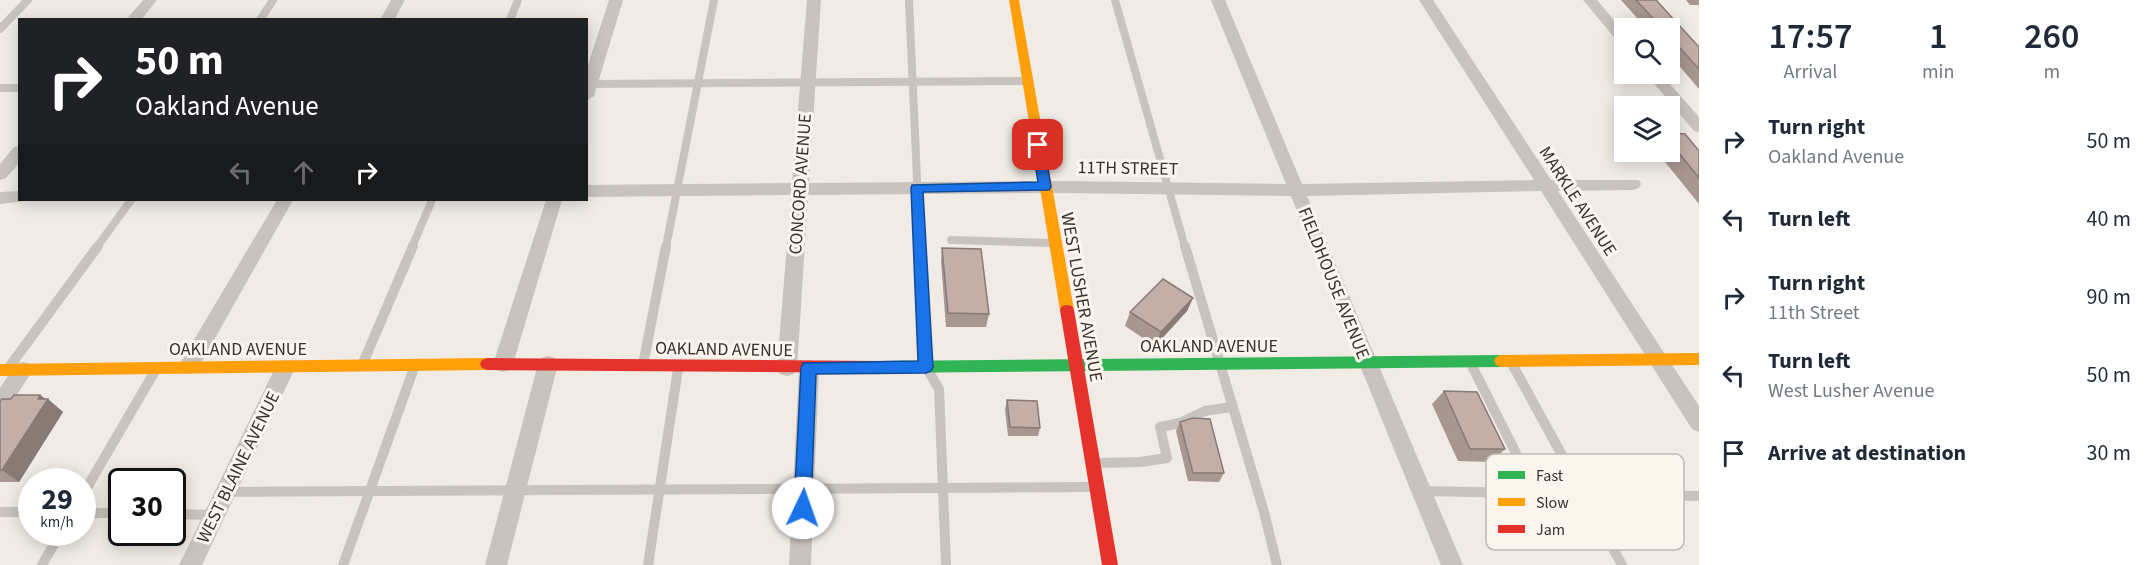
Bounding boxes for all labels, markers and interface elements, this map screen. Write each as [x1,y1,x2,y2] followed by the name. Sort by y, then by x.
[1769,11,1852,62] text: 17:57
[1929,11,1947,62] text: 1
[2024,11,2079,62] text: 260
[1614,18,1680,162] map controls
[1614,18,1680,84] button: search
[135,31,224,91] text: 50 m
[36,42,114,120] icon: right
[1784,58,1837,86] text: Arrival
[1922,58,1954,86] text: min
[2043,58,2060,86] text: m
[135,87,319,126] text: Oakland Avenue
[1614,96,1680,162] button: layers
[1768,111,1865,143] text: Turn right
[783,113,818,255] street label: CONCORD AVENUE
[1012,119,1063,170] pin
[1717,125,1750,158] icon: right
[2086,125,2131,157] text: 50 m
[1021,128,1054,161] icon: arrive
[1533,141,1622,261] street label: MARKLE AVENUE
[1768,143,1904,171] text: Oakland Avenue
[1077,155,1179,182] street label: 11TH STREET
[224,156,257,189] icon: left
[287,156,320,189] icon: ahead
[350,156,383,189] icon: right
[1717,203,1750,236] icon: left
[1768,203,1850,235] text: Turn left
[2086,203,2131,235] text: 40 m
[1292,204,1375,363] street label: FIELDHOUSE AVENUE
[1054,210,1109,384] street label: WEST LUSHER AVENUE
[1768,267,1865,299] text: Turn right
[1717,281,1750,314] icon: right
[2086,281,2131,313] text: 90 m
[1768,299,1860,327] text: 11th Street
[1140,334,1278,359] street label: OAKLAND AVENUE
[655,336,793,363] street label: OAKLAND AVENUE
[169,337,307,362] street label: OAKLAND AVENUE
[1768,345,1850,377] text: Turn left
[1717,359,1750,392] icon: left
[2086,359,2131,391] text: 50 m
[1768,377,1935,405] text: West Lusher Avenue
[191,387,286,547] street label: WEST BLAINE AVENUE
[1717,437,1750,470] icon: arrive
[1768,437,1966,469] text: Arrive at destination
[2086,437,2131,469] text: 30 m
[1486,454,1684,550] legend
[1536,465,1564,487] text: Fast
[108,468,186,546] speed limit sign: 30
[771,476,835,540] position arrow
[41,478,73,521] text: 29
[1536,492,1569,514] text: Slow
[40,512,74,533] text: km/h
[1536,519,1565,541] text: Jam

